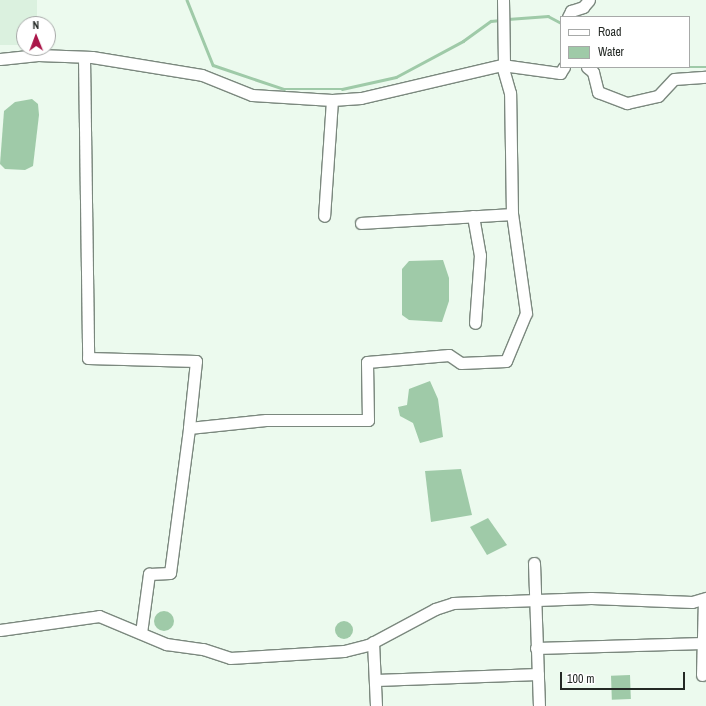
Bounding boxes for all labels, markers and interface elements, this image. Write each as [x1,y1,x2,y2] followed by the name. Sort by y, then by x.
[16,16,56,56] north arrow
[560,16,690,68] legend
[32,18,39,32] text: N
[598,24,622,40] text: Road
[598,44,624,60] text: Water
[562,664,687,690] scale bar
[567,671,594,687] text: 100 m

